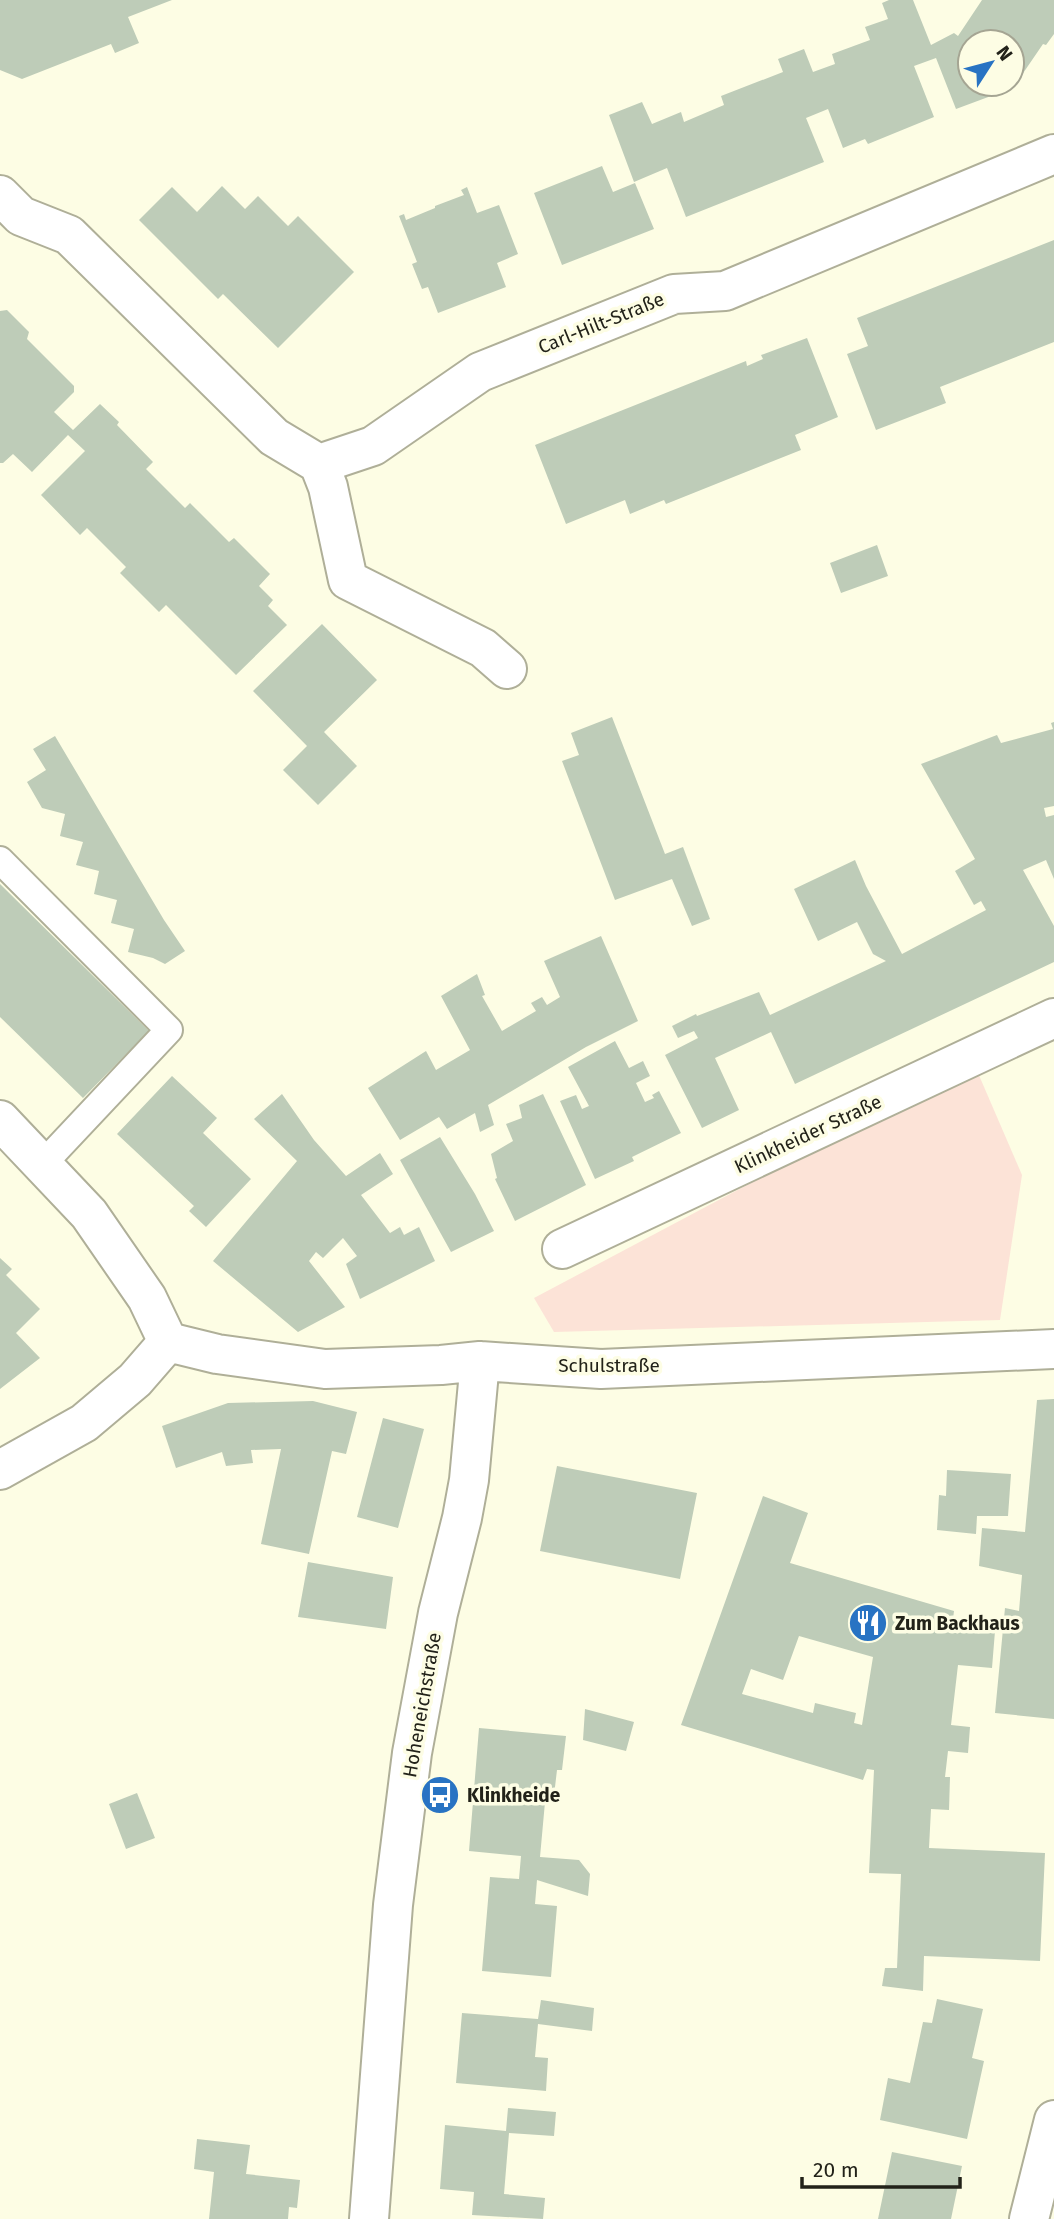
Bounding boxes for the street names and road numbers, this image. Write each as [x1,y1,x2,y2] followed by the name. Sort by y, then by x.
[535,287,667,359] street label: Carl-Hilt-Straße
[731,1090,885,1178] street label: Klinkheider Straße
[558,1354,660,1377] street label: Schulstraße
[398,1631,446,1779] street label: Hoheneichstraße

